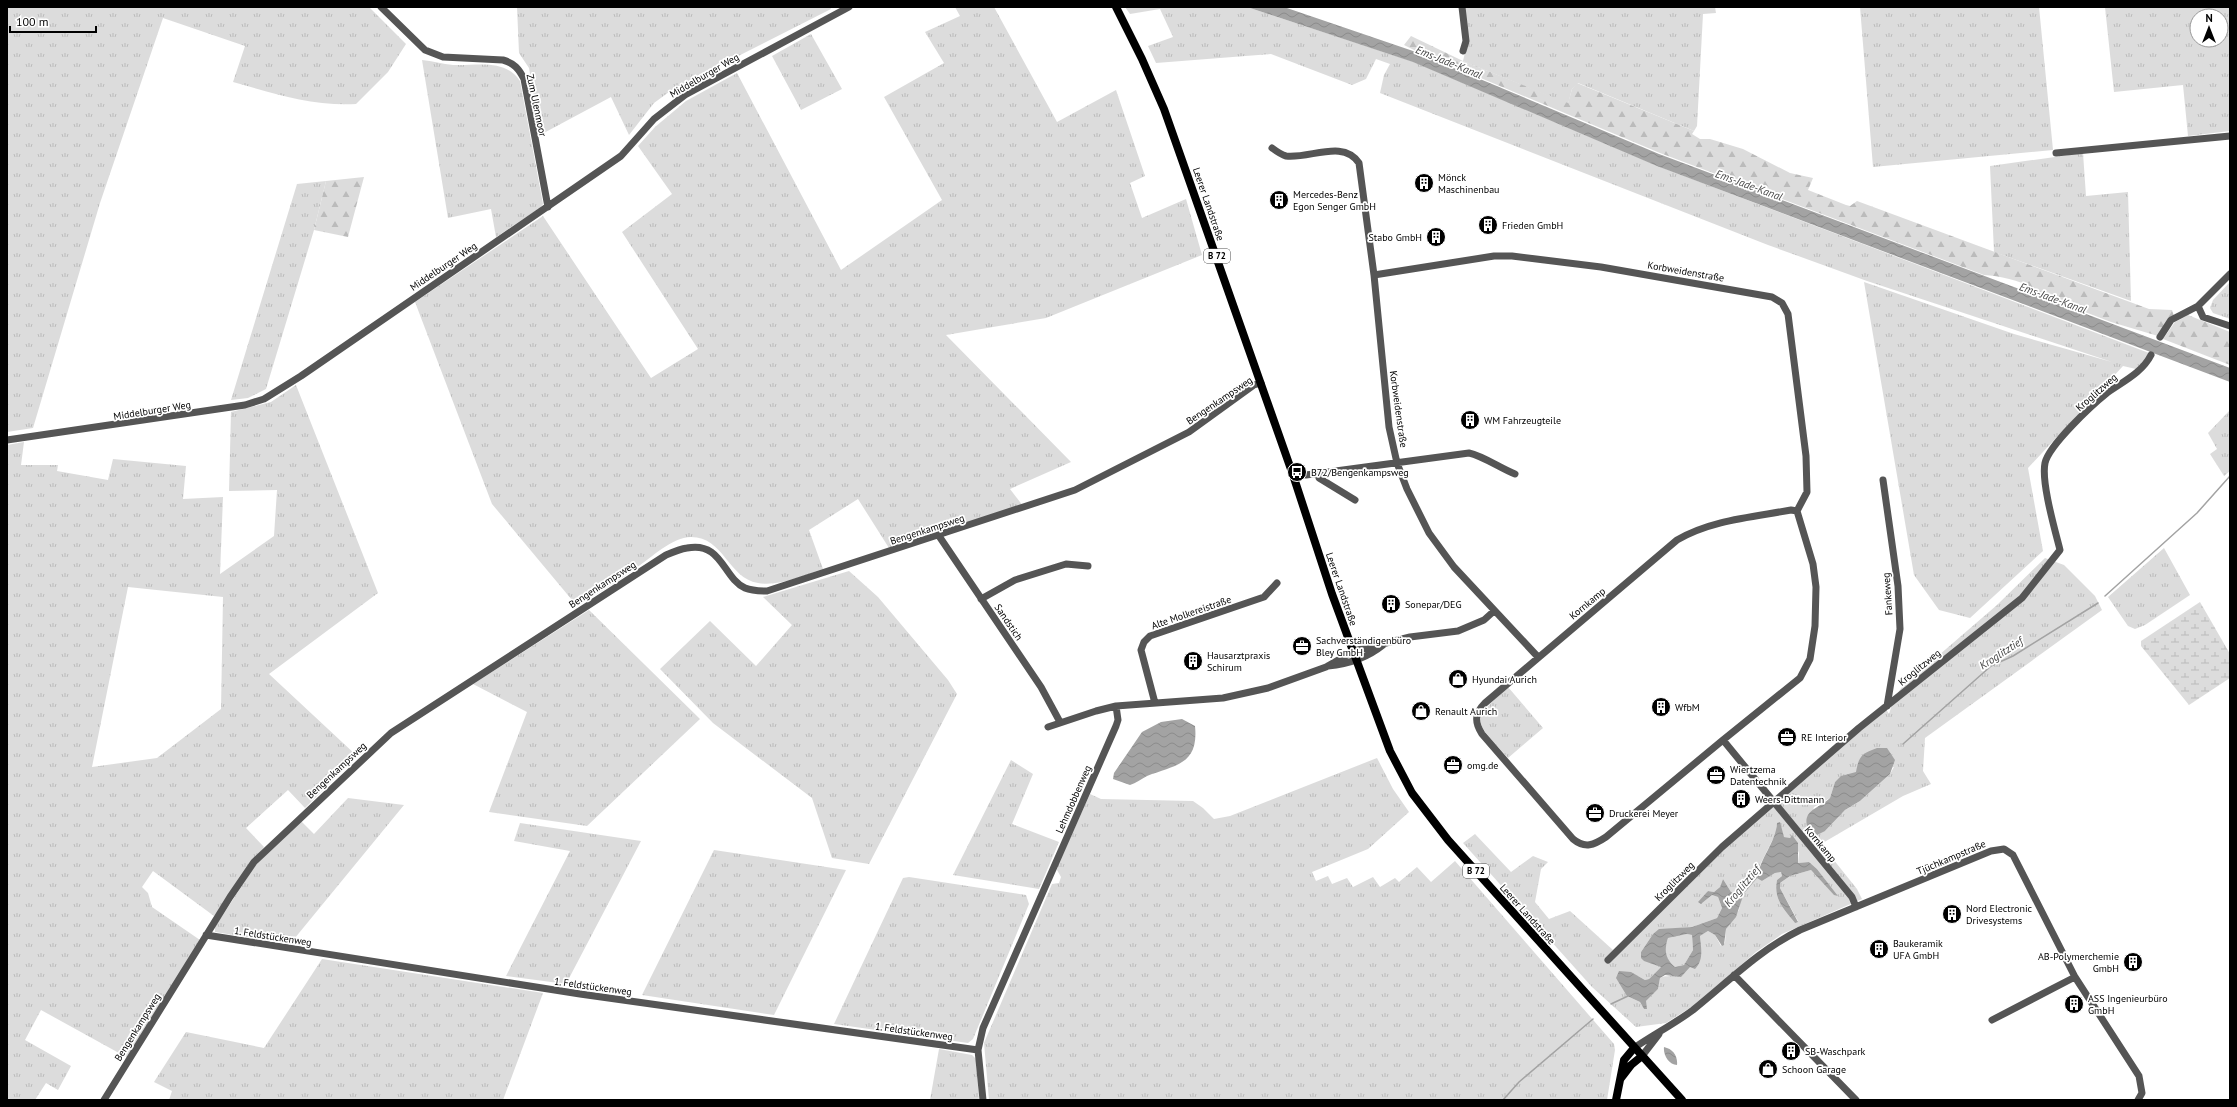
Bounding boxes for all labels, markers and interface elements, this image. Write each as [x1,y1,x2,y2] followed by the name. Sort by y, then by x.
[10,8,96,34] scale bar
[2189,8,2229,48] north arrow
[2205,11,2213,25] text: N
[16,14,49,29] text: 100 m
[1414,42,1484,82] water label: Ems-Jade-Kanal
[667,50,741,101] street label: Middelburger Weg
[524,73,550,138] street label: Zum Ulenmoor
[1190,166,1227,243] street label: Leerer Landstraße
[1713,166,1785,204] water label: Ems-Jade-Kanal
[1438,171,1500,196] place label: Mönck Maschinenbau
[1413,172,1435,194] building icon: Mönck Maschinenbau
[1293,188,1376,213] place label: Mercedes-Benz Egon Senger GmbH
[1268,189,1290,211] building icon: Mercedes-Benz Egon Senger GmbH
[1477,214,1499,236] building icon: Frieden GmbH
[1502,219,1563,232] place label: Frieden GmbH
[1425,226,1447,248] building icon: Stabo GmbH
[1369,231,1422,244] place label: Stabo GmbH
[407,239,479,294] street label: Middelburger Weg
[1204,249,1230,263] road number: B 72
[1647,258,1725,285] street label: Korbweidenstraße
[2017,279,2089,317] water label: Ems-Jade-Kanal
[1387,370,1410,448] street label: Korbweidenstraße
[2073,371,2120,414] street label: Kroglitzweg
[1184,373,1255,427] street label: Bengenkampsweg
[113,398,192,423] street label: Middelburger Weg
[1459,409,1481,431] building icon: WM Fahrzeugteile
[1484,414,1561,427] place label: WM Fahrzeugteile
[1286,461,1308,483] bus stop icon: B72/Bengenkampsweg
[1311,466,1409,479] place label: B72/Bengenkampsweg
[888,511,966,548] street label: Bengenkampsweg
[1323,551,1360,628] street label: Leerer Landstraße
[566,558,638,611] street label: Bengenkampsweg
[1880,572,1895,616] street label: Fankeweg
[1567,585,1608,622] street label: Kornkamp
[1149,593,1233,632] street label: Alte Molkereistraße
[1380,593,1402,615] building icon: Sonepar/DEG
[1405,598,1462,611] place label: Sonepar/DEG
[992,601,1026,643] street label: Sandstich
[1977,633,2027,672] water label: Kroglitztief
[1316,634,1411,659] place label: Sachverständigenbüro Bley GmbH
[1291,635,1313,657] office icon: Sachverständigenbüro Bley GmbH
[1895,646,1943,688] street label: Kroglitzweg
[1207,649,1270,674] place label: Hausarztpraxis Schirum
[1182,650,1204,672] building icon: Hausarztpraxis Schirum
[1447,668,1469,690] shop icon: Hyundai Aurich
[1472,673,1537,686] place label: Hyundai Aurich
[1650,696,1672,718] building icon: WfbM
[1410,700,1432,722] shop icon: Renault Aurich
[1675,701,1700,714] place label: WfbM
[1435,705,1497,718] place label: Renault Aurich
[1776,726,1798,748] office icon: RE Interior
[1801,731,1847,744] place label: RE Interior
[304,739,369,802] street label: Bengenkampsweg
[1442,754,1464,776] office icon: omg.de
[1467,759,1498,772] place label: omg.de
[1053,763,1094,835] street label: Lehmdobbenweg
[1730,763,1787,788] place label: Wiertzema Datentechnik
[1705,764,1727,786] office icon: Wiertzema Datentechnik
[1730,788,1752,810] building icon: Weers-Dittmann
[1755,793,1824,806] place label: Weers-Dittmann
[1584,802,1606,824] office icon: Druckerei Meyer
[1609,807,1679,820] place label: Druckerei Meyer
[1802,824,1839,865] street label: Kornkamp
[1915,837,1988,878] street label: Tjüchkampstraße
[1652,859,1697,904] street label: Kroglitzweg
[1721,861,1764,909] water label: Kroglitztief
[1463,864,1489,878] road number: B 72
[1497,881,1558,947] street label: Leerer Landstraße
[1966,902,2033,927] place label: Nord Electronic Drivesystems
[1941,903,1963,925] building icon: Nord Electronic Drivesystems
[233,924,313,949] street label: 1. Feldstückenweg
[1893,937,1943,962] place label: Baukeramik UFA GmbH
[1868,938,1890,960] building icon: Baukeramik UFA GmbH
[2038,950,2119,975] place label: AB-Polymerchemie GmbH
[2122,951,2144,973] building icon: AB-Polymerchemie GmbH
[553,975,633,998] street label: 1. Feldstückenweg
[111,991,163,1064] street label: Bengenkampsweg
[2088,992,2168,1017] place label: ASS Ingenieurbüro GmbH
[2063,993,2085,1015] building icon: ASS Ingenieurbüro GmbH
[874,1020,954,1043] street label: 1. Feldstückenweg
[1780,1040,1802,1062] building icon: SB-Waschpark
[1805,1045,1866,1058] place label: SB-Waschpark
[1757,1058,1779,1080] shop icon: Schoon Garage
[1782,1063,1846,1076] place label: Schoon Garage

